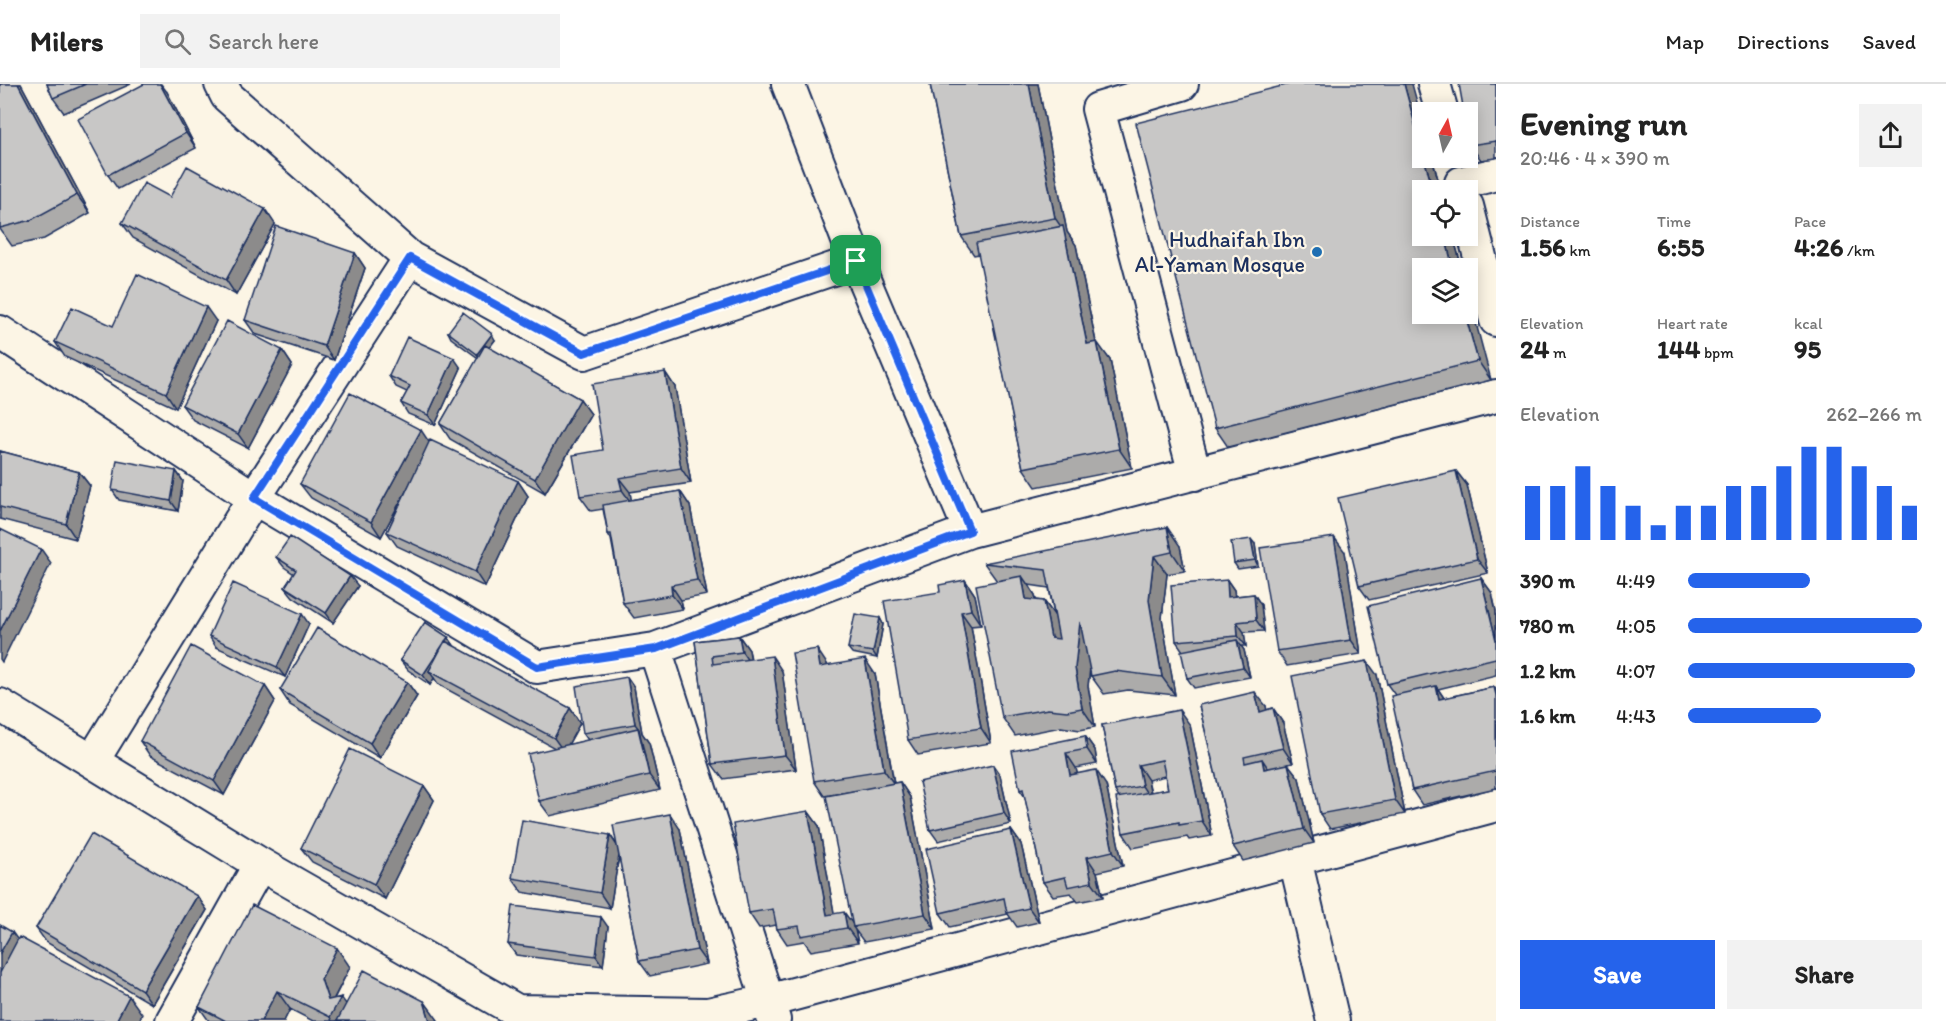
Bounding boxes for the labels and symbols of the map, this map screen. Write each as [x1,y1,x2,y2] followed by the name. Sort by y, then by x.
[1412,102,1478,168] north arrow
[1135,226,1306,278] place label: Hudhaifah Ibn Al-Yaman Mosque
[830,235,881,286] pin
[1310,245,1324,259] marker: Hudhaifah Ibn Al-Yaman Mosque

